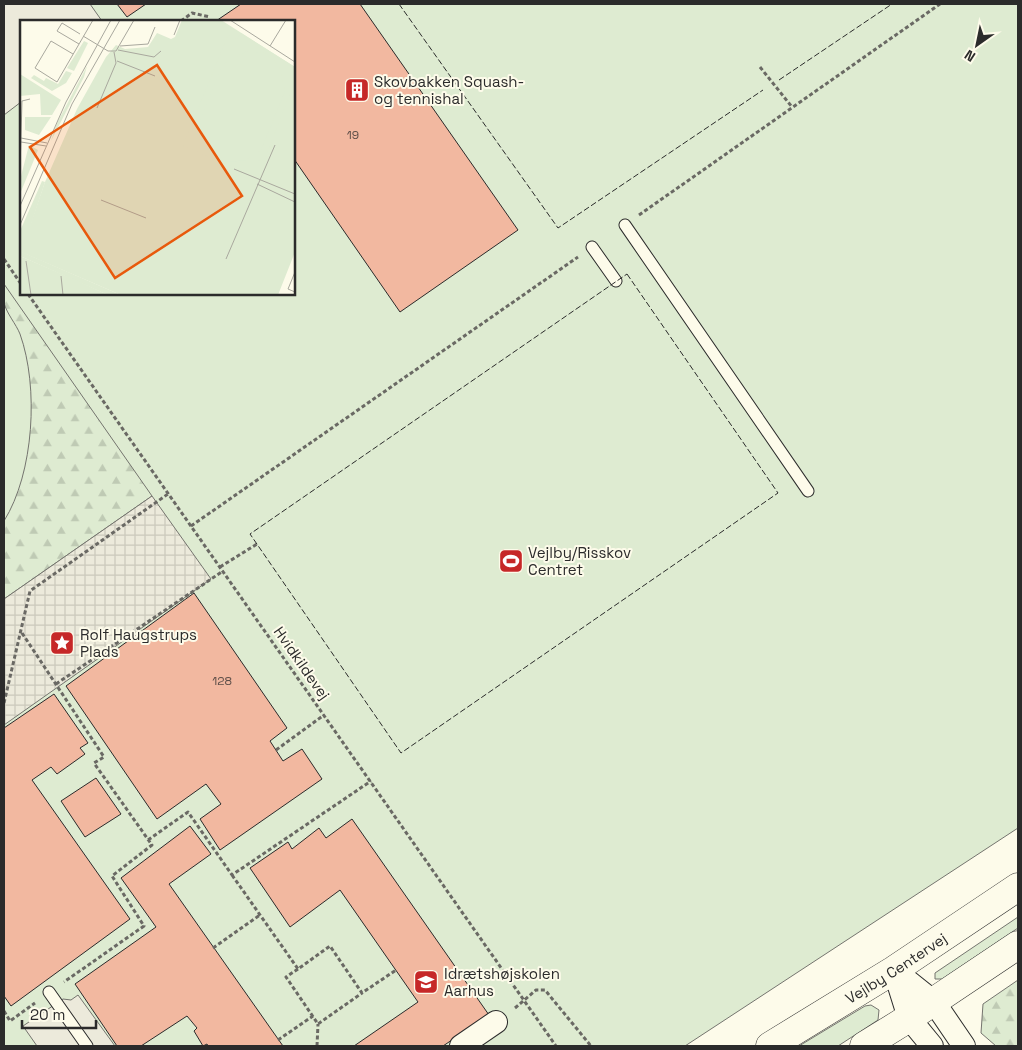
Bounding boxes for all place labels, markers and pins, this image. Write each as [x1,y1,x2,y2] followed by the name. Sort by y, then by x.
[374,72,524,108] place label: Skovbakken Squash- og tennishal
[344,77,370,103] building icon: Skovbakken Squash- og tennishal
[528,543,631,579] place label: Vejlby/Risskov Centret
[498,548,524,574] sports icon: Vejlby/Risskov Centret
[80,625,197,661] place label: Rolf Haugstrups Plads
[49,630,75,656] place icon: Rolf Haugstrups Plads
[444,964,560,1000] place label: Idrætshøjskolen Aarhus
[413,969,439,995] school or university icon: Idrætshøjskolen Aarhus

